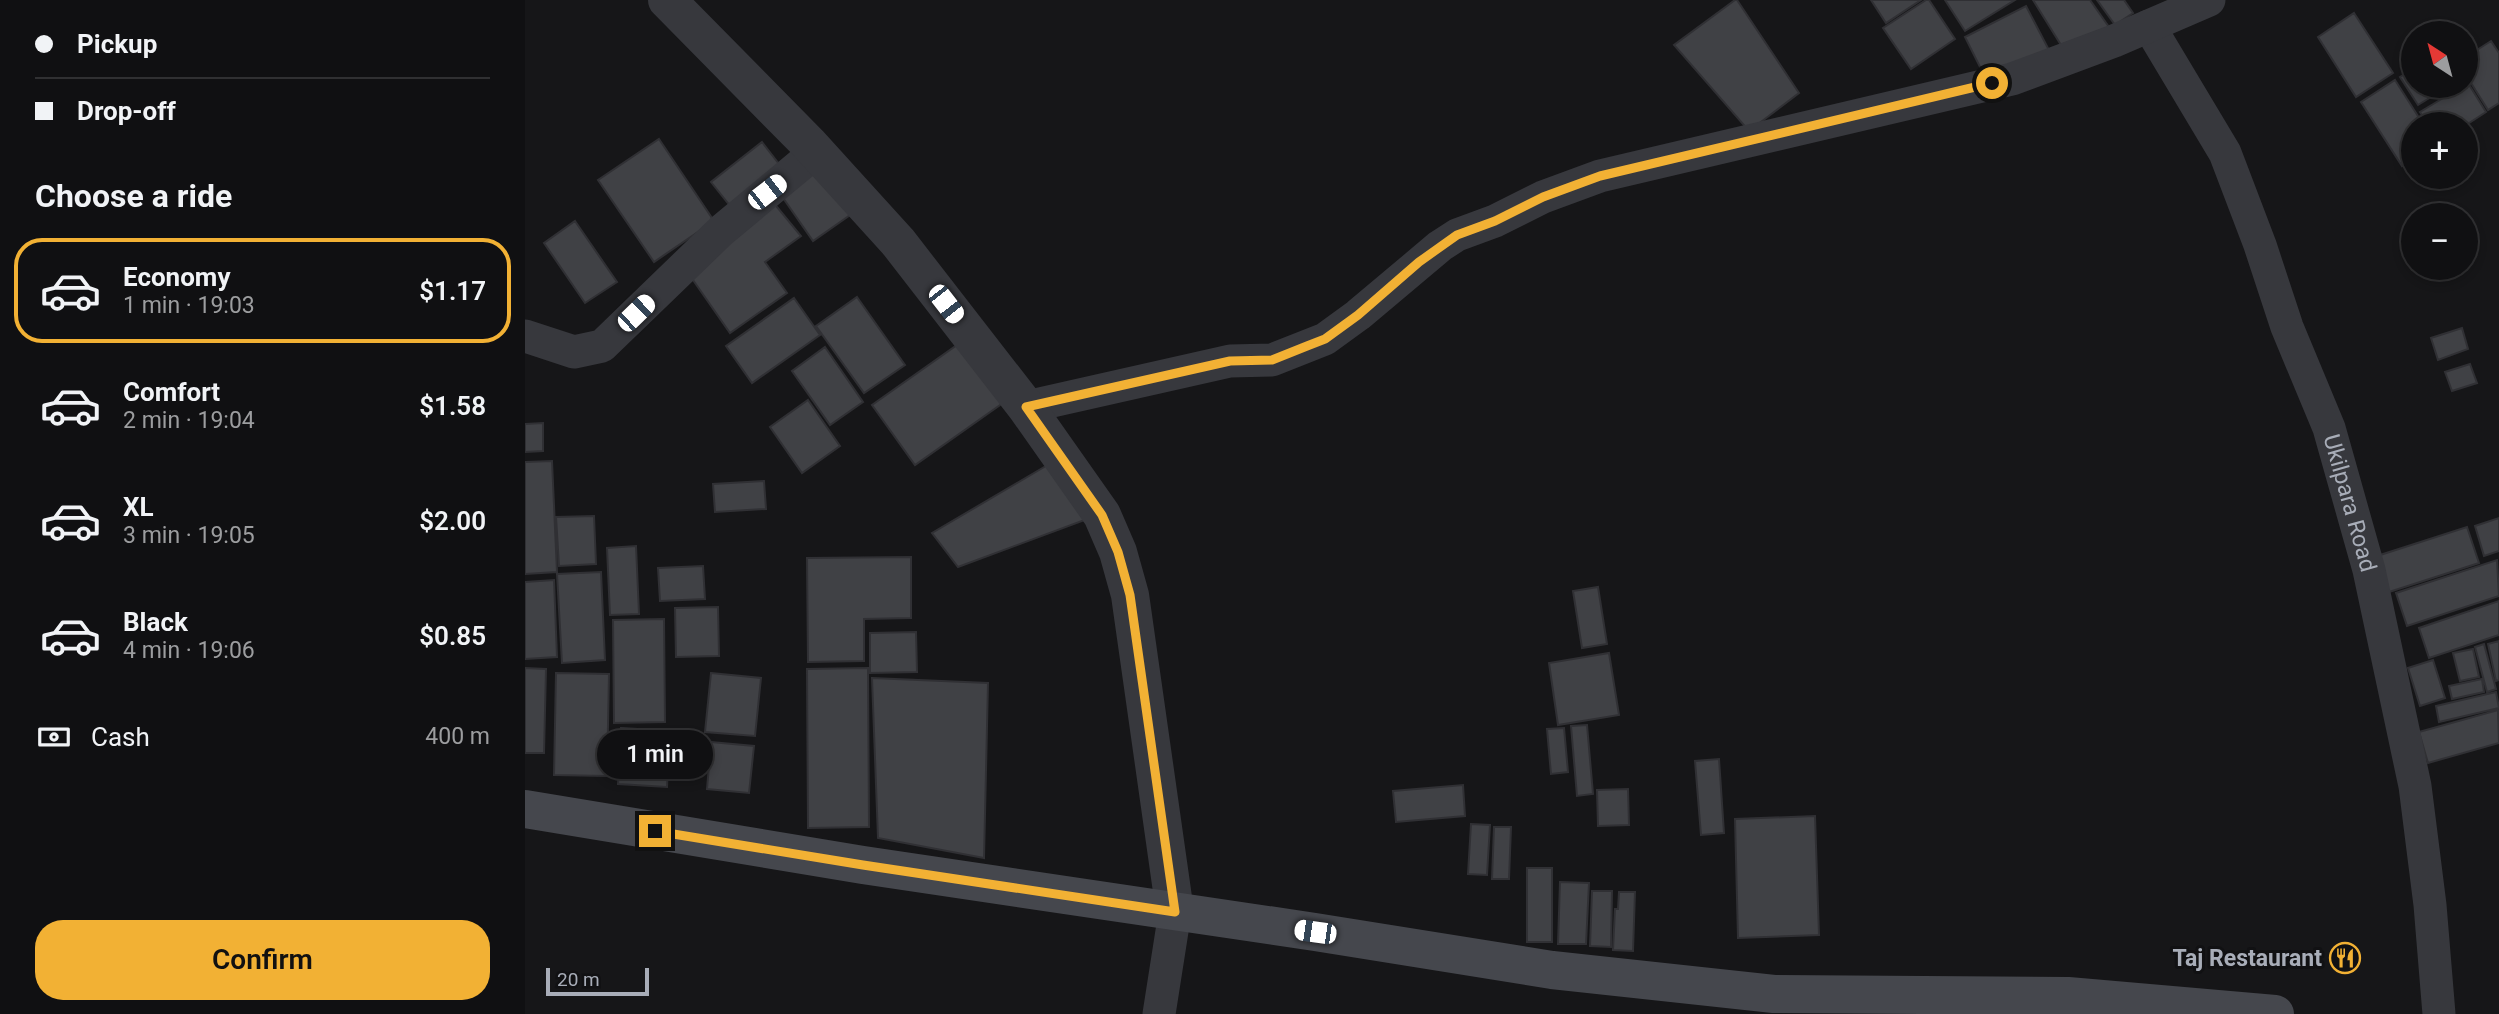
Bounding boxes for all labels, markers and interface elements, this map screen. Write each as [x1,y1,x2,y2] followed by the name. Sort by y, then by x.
[2401,21,2478,98] north arrow
[2401,21,2478,280] map controls
[77,29,157,59] text: Pickup
[1976,67,2008,99] route start
[77,96,176,126] text: Drop-off
[2401,112,2478,189] button: +
[744,171,791,213] car
[35,177,232,215] text: Choose a ride
[2401,203,2478,280] button: −
[39,259,102,322] icon: car
[123,262,230,292] text: Economy
[419,276,486,306] text: $1.17
[925,281,968,327] car
[614,291,659,335] car
[123,292,255,319] text: 1 min · 19:03
[39,374,102,437] icon: car
[123,377,220,407] text: Comfort
[419,391,486,421] text: $1.58
[123,407,255,434] text: 2 min · 19:04
[2317,431,2382,575] street label: Ukilpara Road
[39,489,102,552] icon: car
[123,492,154,522] text: XL
[419,506,486,536] text: $2.00
[123,522,255,549] text: 3 min · 19:05
[39,604,102,667] icon: car
[123,607,188,637] text: Black
[419,621,486,651] text: $0.85
[123,637,255,664] text: 4 min · 19:06
[35,718,73,756] icon: cash
[91,722,150,752] text: Cash
[425,723,490,750] text: 400 m
[597,730,713,778] callout: 1 min
[626,741,684,768] text: 1 min
[639,815,671,847] route end
[1293,919,1338,945] car
[35,920,490,1000] button: Confirm
[2328,941,2362,975] restaurant icon: Taj Restaurant
[2172,945,2322,972] place label: Taj Restaurant
[546,965,649,997] scale bar
[557,968,600,991] text: 20 m

